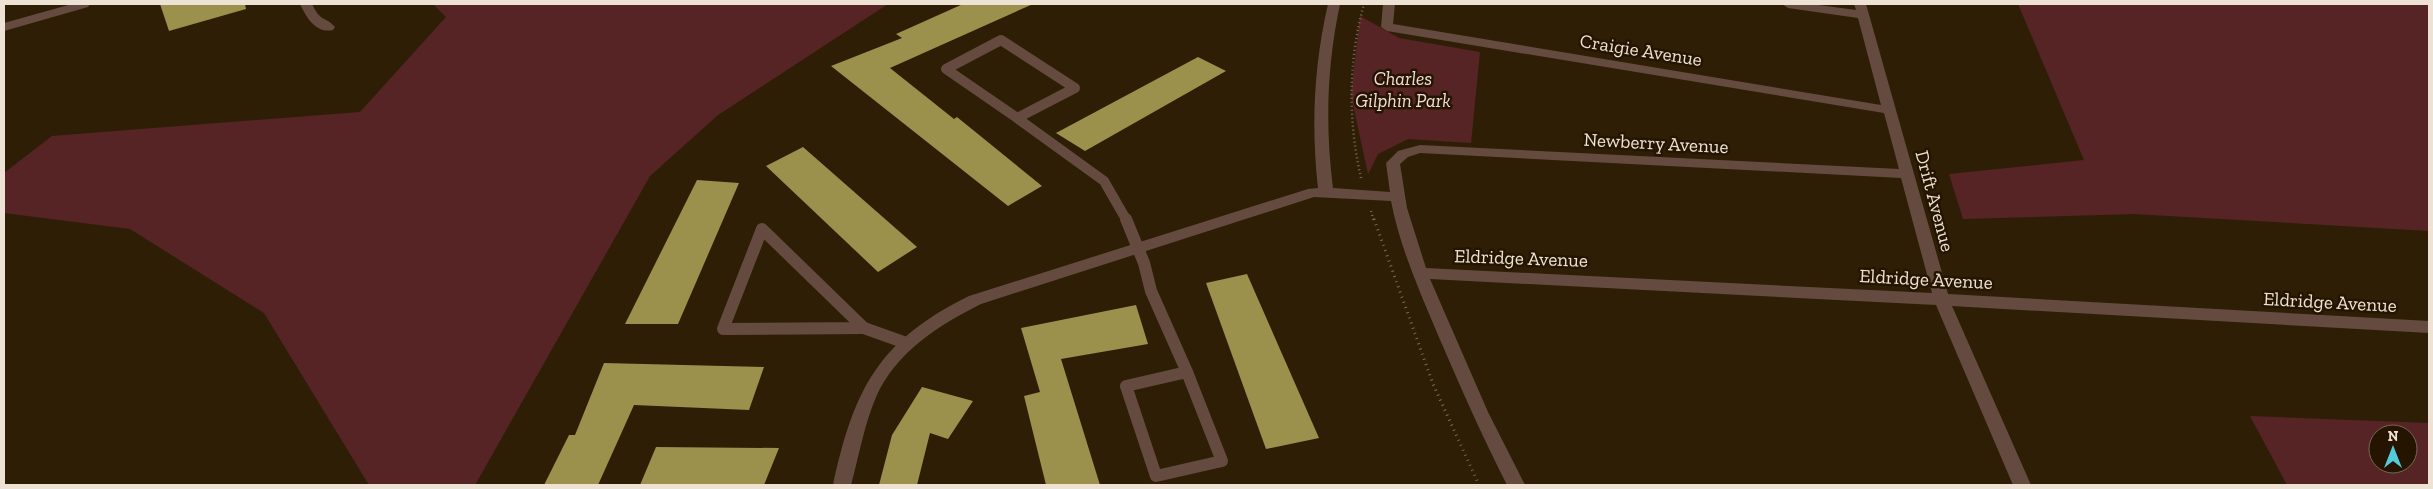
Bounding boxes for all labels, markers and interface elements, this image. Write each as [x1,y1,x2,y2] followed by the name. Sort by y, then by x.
[1578,29,1704,71] street label: Craigie Avenue
[1355,67,1451,112] park label: Charles Gilphin Park
[1583,128,1729,158] street label: Newberry Avenue
[1910,148,1960,254] street label: Drift Avenue
[1454,244,1588,272] street label: Eldridge Avenue
[1859,264,1993,294] street label: Eldridge Avenue
[2263,287,2397,317] street label: Eldridge Avenue
[2368,424,2418,474] north arrow
[2388,428,2399,445] text: N

